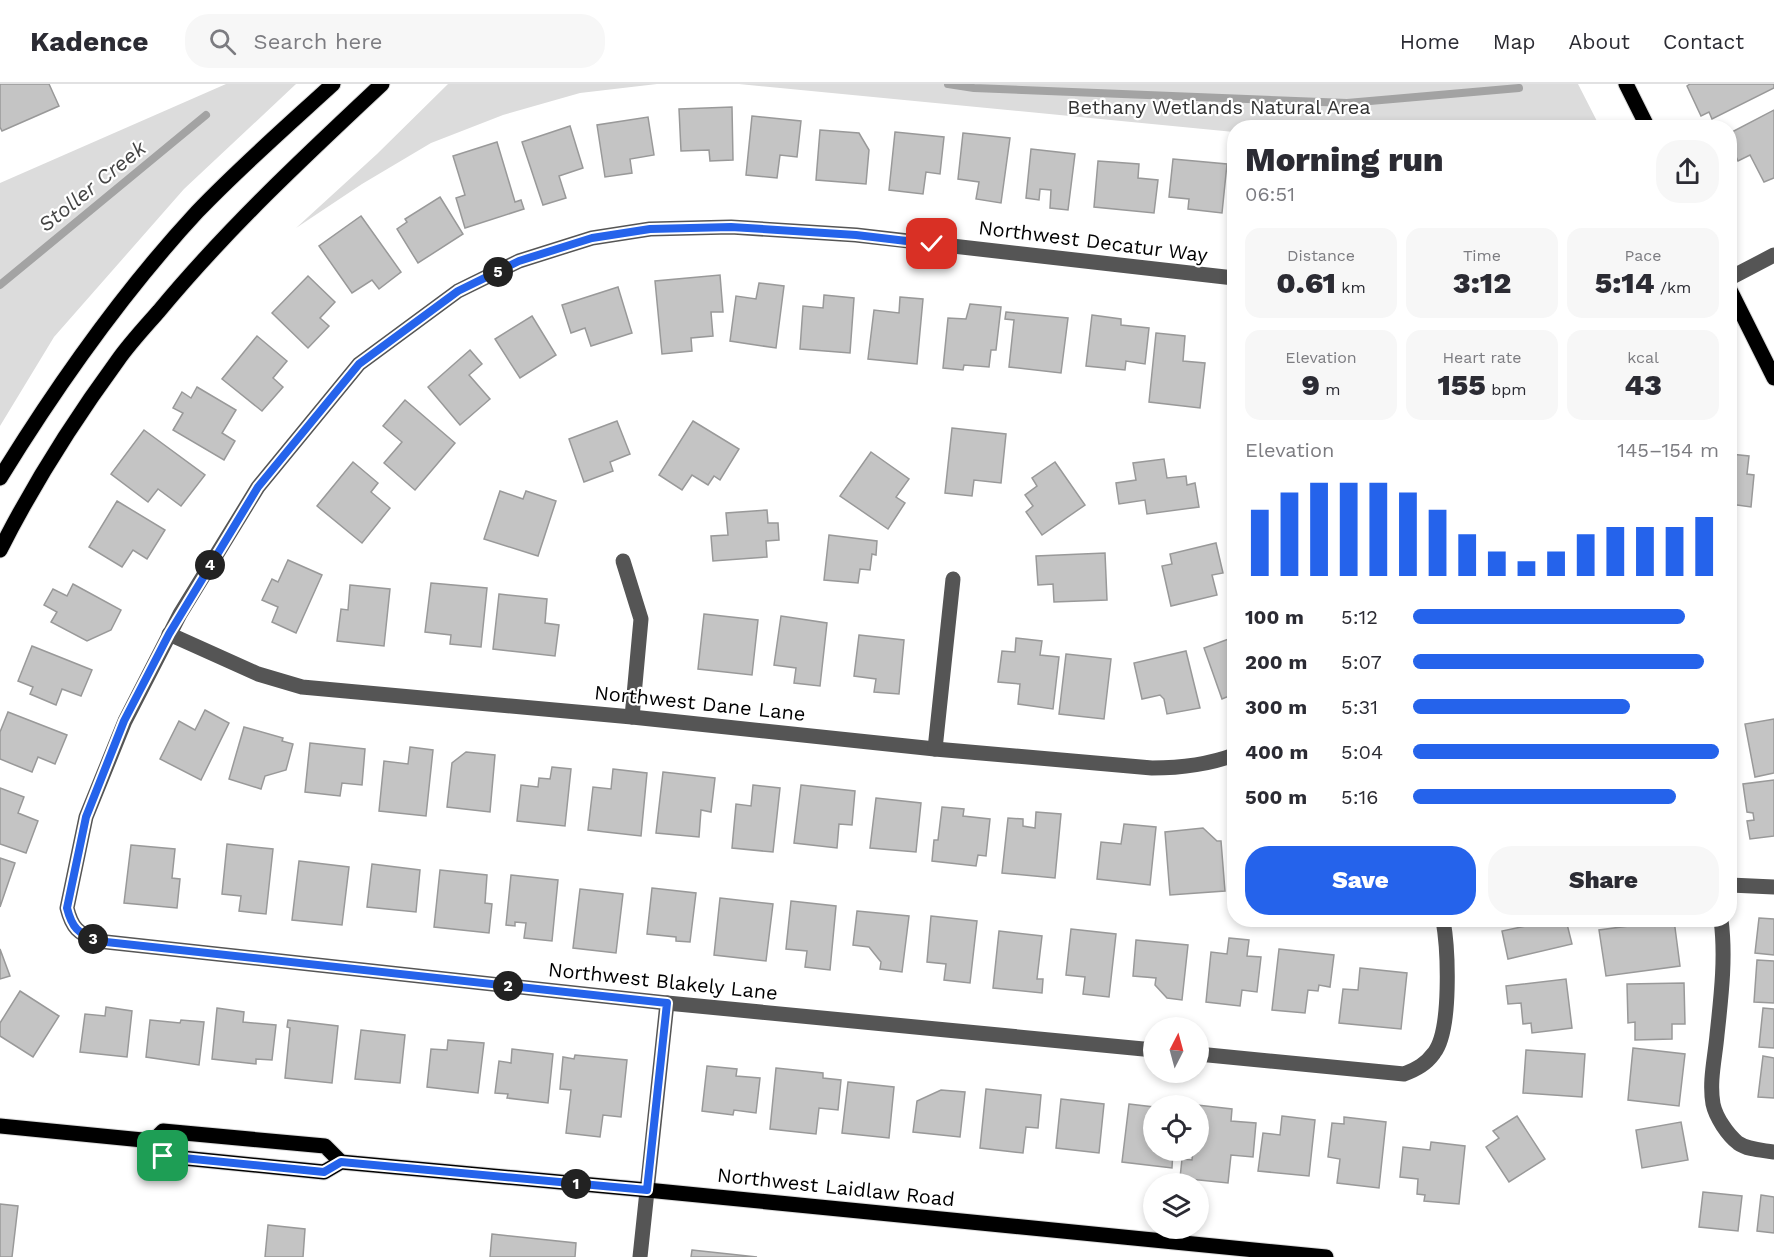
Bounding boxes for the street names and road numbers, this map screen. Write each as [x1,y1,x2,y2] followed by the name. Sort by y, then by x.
[977,215,1210,267] street label: Northwest Decatur Way
[593,680,807,726] street label: Northwest Dane Lane
[547,957,779,1005] street label: Northwest Blakely Lane
[716,1163,956,1211] street label: Northwest Laidlaw Road

